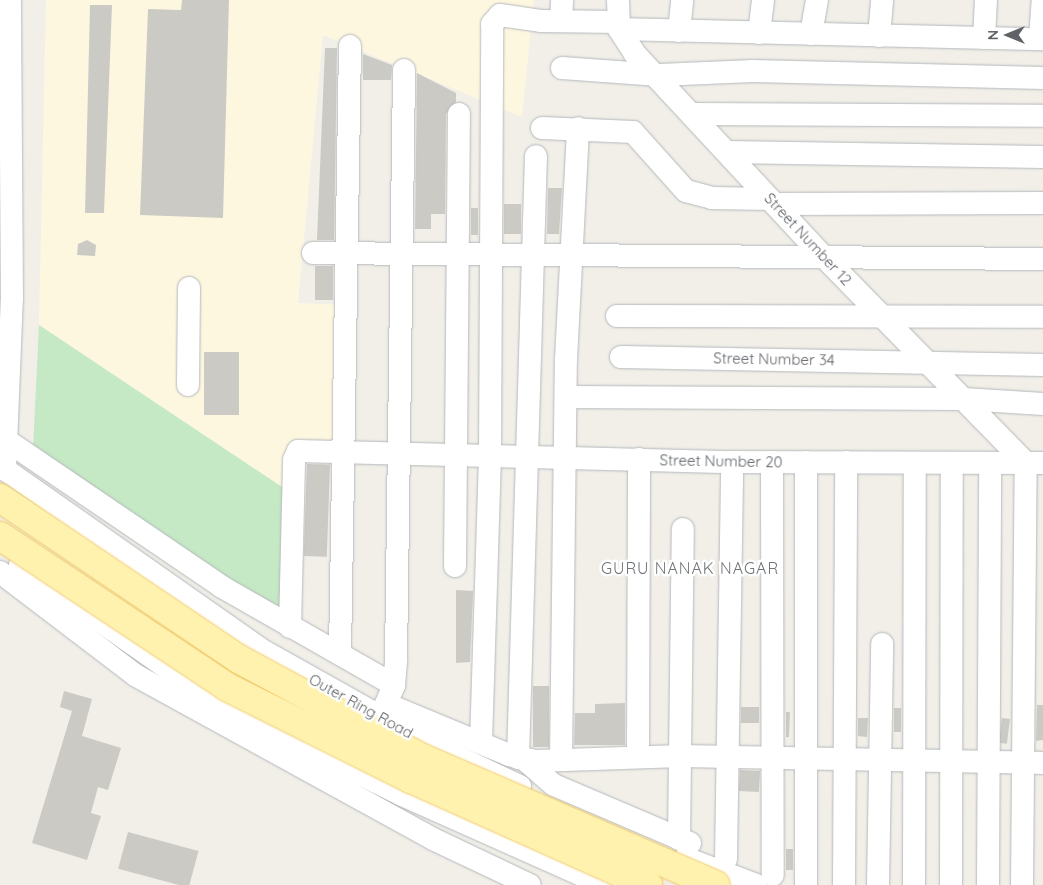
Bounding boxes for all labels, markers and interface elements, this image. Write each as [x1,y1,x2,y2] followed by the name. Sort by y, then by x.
[983,10,1033,60] north arrow
[984,30,1002,40] text: N
[761,189,855,289] street label: Street Number 12
[713,349,835,369] street label: Street Number 34
[659,451,783,471] street label: Street Number 20
[599,558,781,578] district label: GURU NANAK NAGAR
[306,670,416,742] street label: Outer Ring Road

